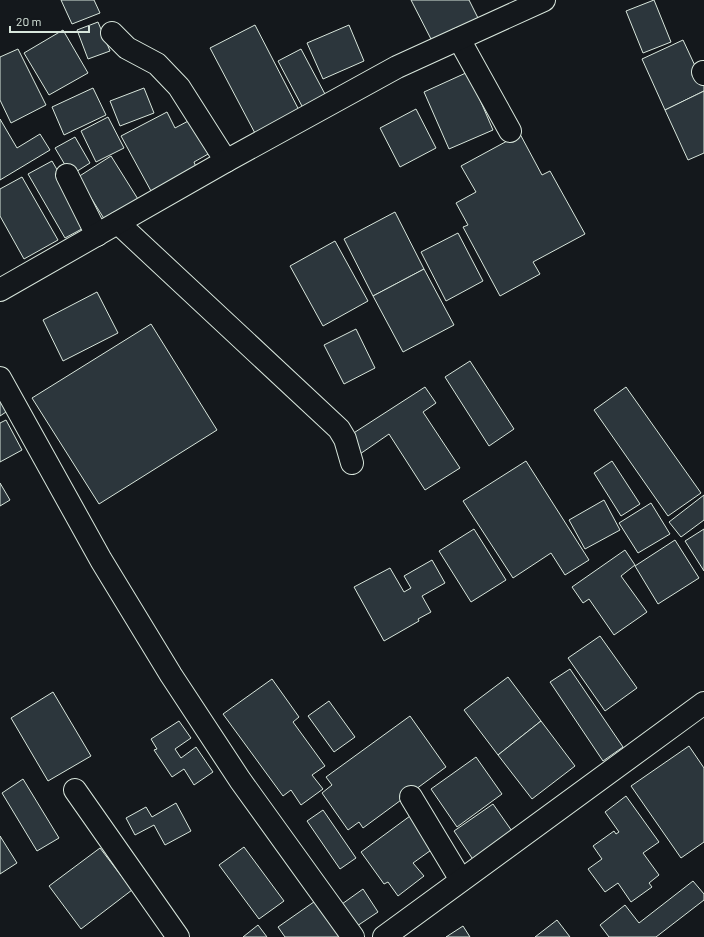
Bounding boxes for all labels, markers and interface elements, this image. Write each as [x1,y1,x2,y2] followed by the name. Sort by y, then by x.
[10,8,89,34] scale bar
[16,14,42,28] text: 20 m

